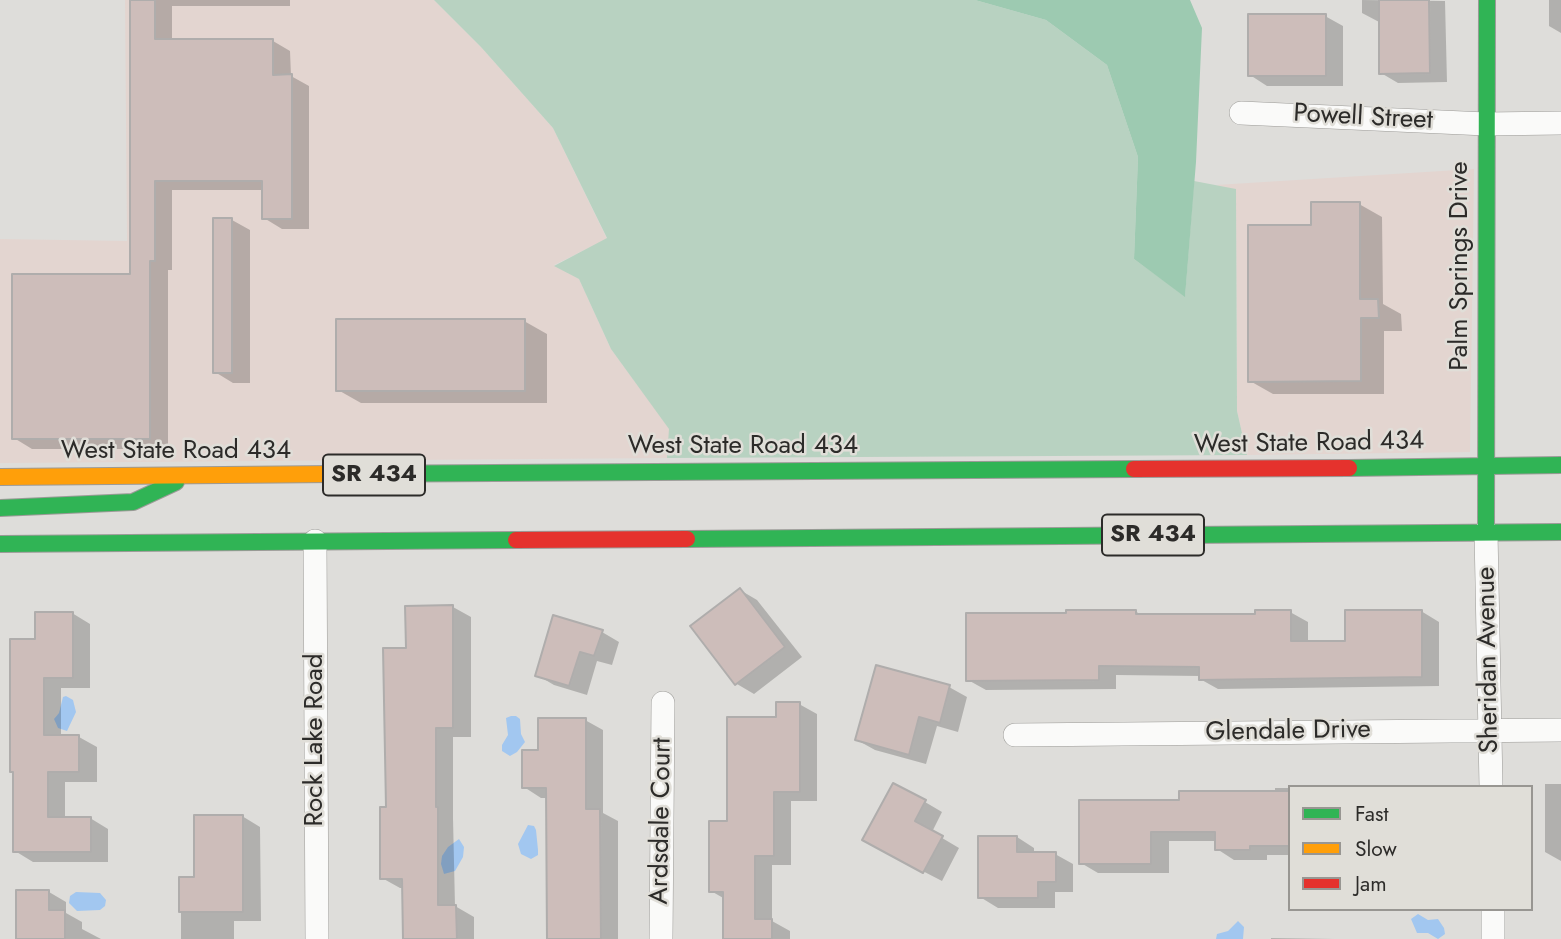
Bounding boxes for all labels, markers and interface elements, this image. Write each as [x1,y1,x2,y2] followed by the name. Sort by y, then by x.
[1292,99,1434,137] street label: Powell Street
[1445,161,1477,371] street label: Palm Springs Drive
[1194,426,1424,462] street label: West State Road 434
[628,431,858,463] street label: West State Road 434
[61,436,291,468] street label: West State Road 434
[323,454,425,496] road number: SR 434
[1102,514,1204,556] road number: SR 434
[1472,566,1506,754] street label: Sheridan Avenue
[300,654,332,826] street label: Rock Lake Road
[1205,715,1371,749] street label: Glendale Drive
[645,737,679,905] street label: Ardsdale Court
[1288,785,1533,911] legend
[1355,799,1388,829] text: Fast
[1355,834,1397,864] text: Slow
[1355,869,1387,899] text: Jam

